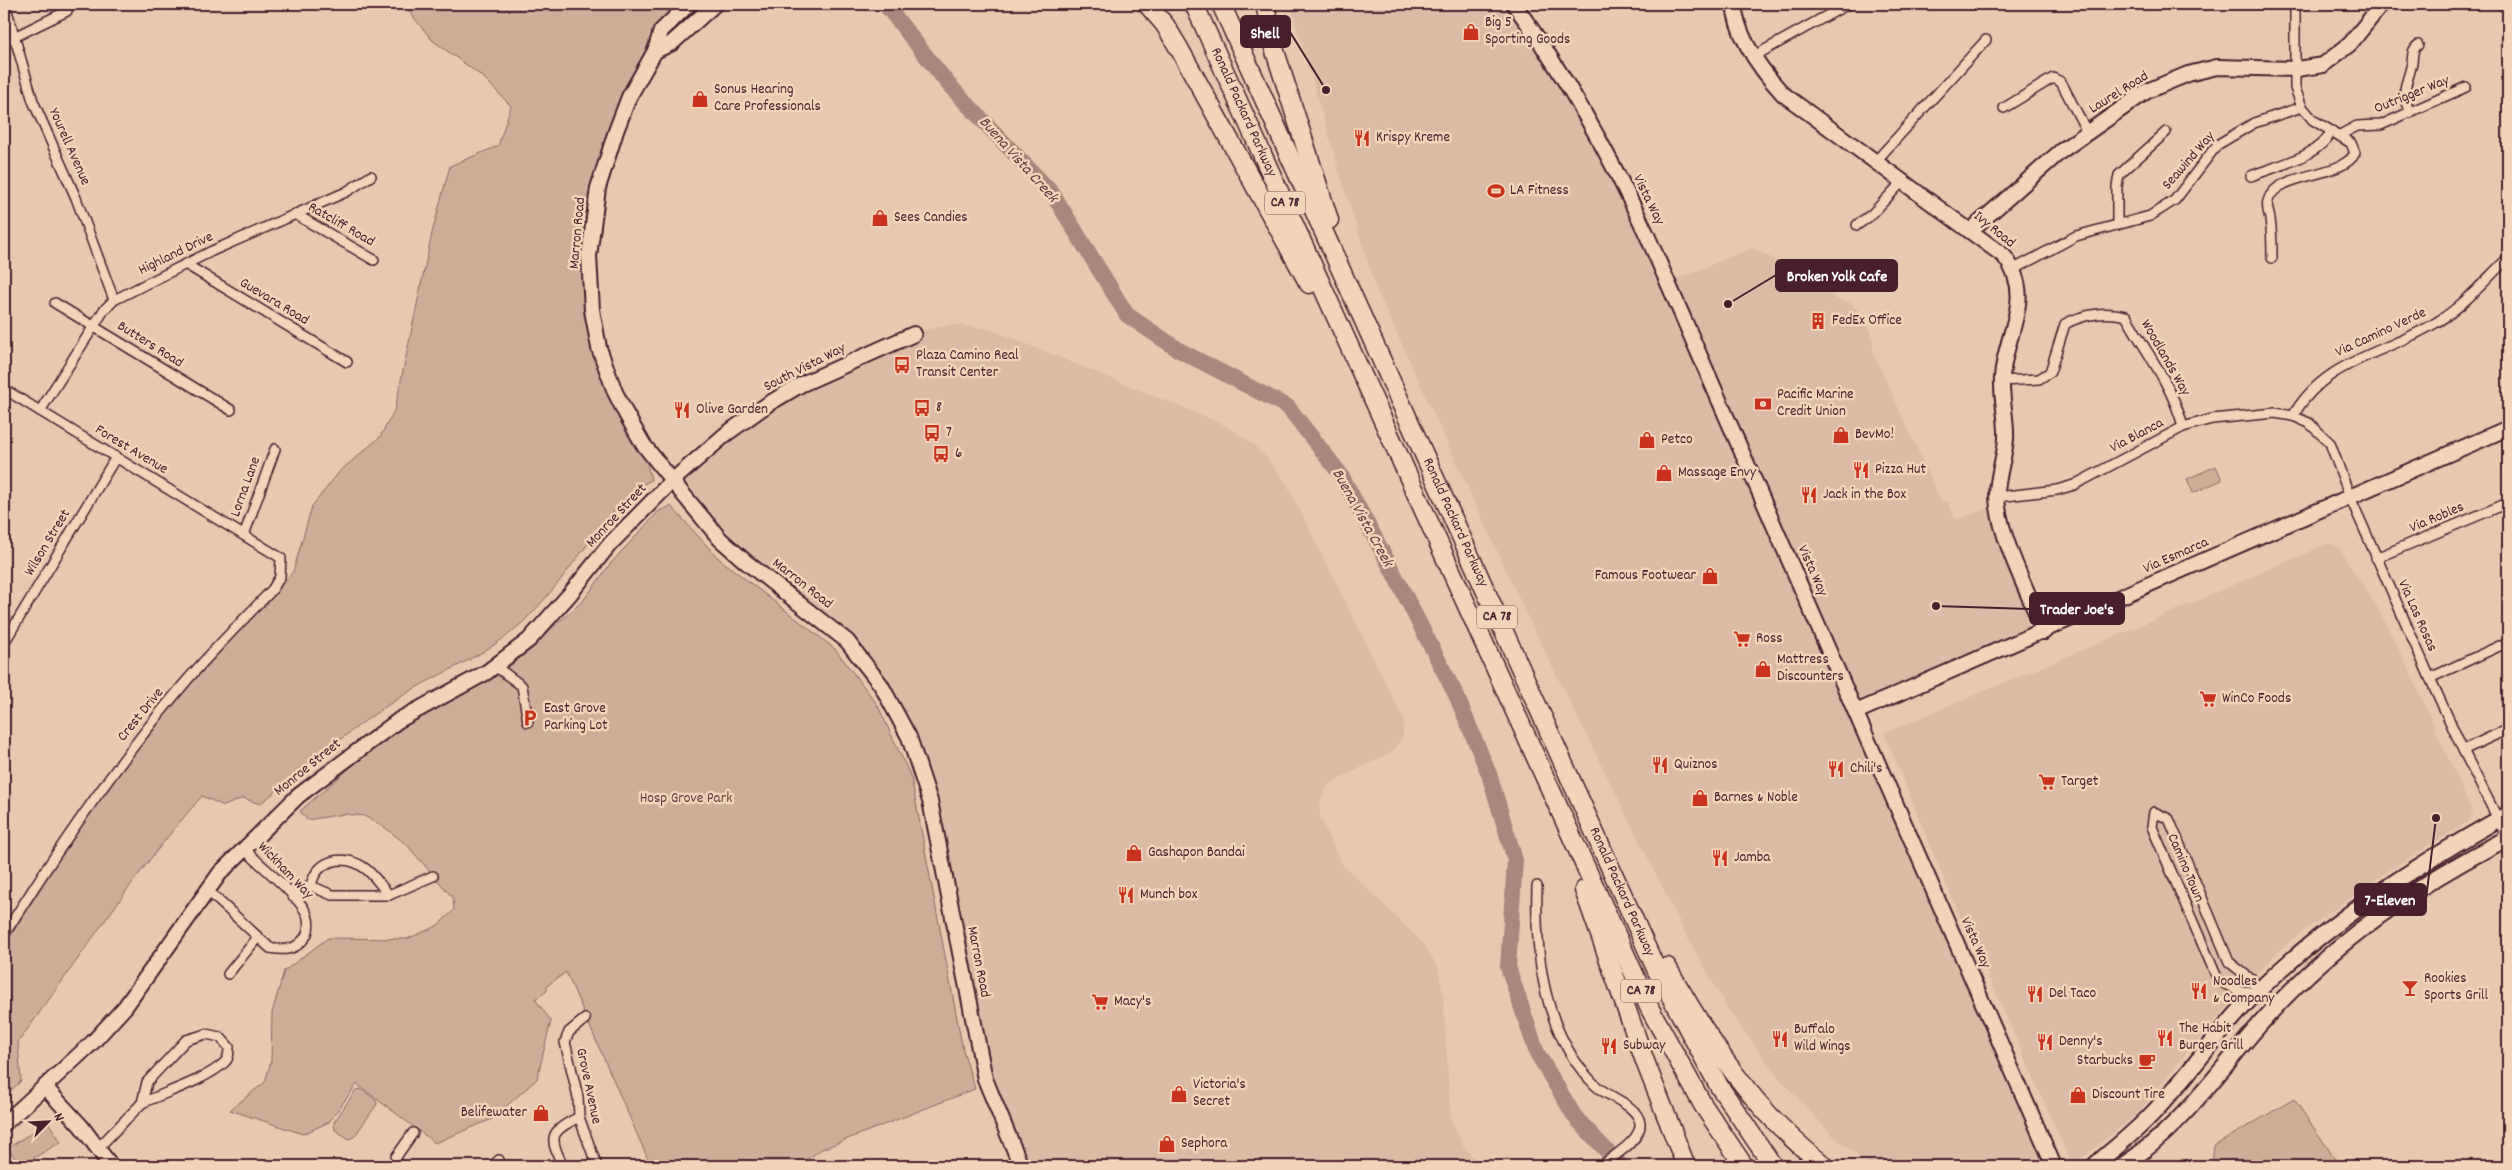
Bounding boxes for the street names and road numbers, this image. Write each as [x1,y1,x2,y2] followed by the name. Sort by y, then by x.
[1204,44,1282,181] street label: Ronald Packard Parkway
[2085,66,2153,120] street label: Laurel Road
[2371,70,2454,120] street label: Outrigger Way
[42,105,96,189] street label: Yourell Avenue
[2157,126,2221,195] street label: Seawind Way
[1626,171,1670,230] street label: Vista Way
[1265,192,1305,214] road number: CA 78
[564,196,592,270] street label: Marron Road
[304,197,378,253] street label: Ratcliff Road
[1968,206,2020,254] street label: Ivy Road
[135,226,217,282] street label: Highland Drive
[235,272,313,332] street label: Guevara Road
[2332,302,2430,364] street label: Via Camino Verde
[113,316,187,374] street label: Butters Road
[2134,316,2196,401] street label: Woodlands Way
[760,337,851,398] street label: South Vista Way
[2106,412,2169,459] street label: Via Blanca
[90,419,172,481] street label: Forest Avenue
[225,454,267,520] street label: Lorna Lane
[1416,455,1494,592] street label: Ronald Packard Parkway
[581,478,653,553] street label: Monroe Street
[2406,497,2468,539] street label: Via Robles
[19,505,77,581] street label: Wilson Street
[2140,531,2213,580] street label: Via Esmarca
[1791,542,1833,601] street label: Vista Way
[767,553,837,615] street label: Marron Road
[2391,576,2443,656] street label: Via Las Rosas
[1477,606,1517,628] road number: CA 78
[112,683,170,747] street label: Crest Drive
[270,734,347,802] street label: Monroe Street
[1583,824,1660,961] street label: Ronald Packard Parkway
[2161,830,2209,906] street label: Camino Town
[252,837,319,906] street label: Wickham Way
[1954,914,1996,973] street label: Vista Way
[960,925,996,999] street label: Marron Road
[1621,979,1661,1002] road number: CA 78
[569,1046,607,1126] street label: Grove Avenue

